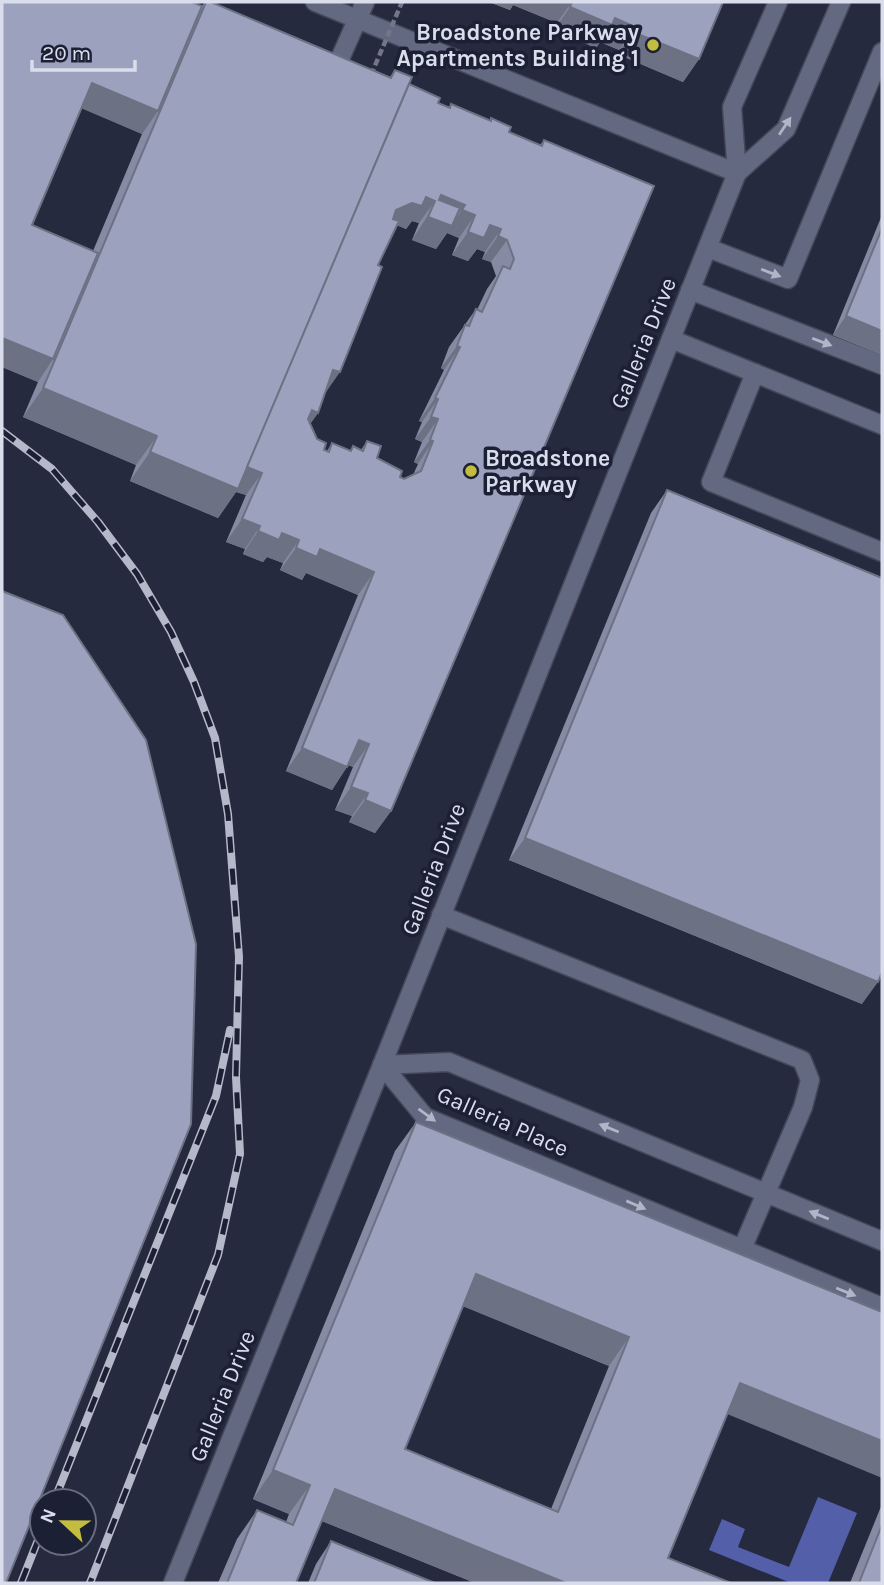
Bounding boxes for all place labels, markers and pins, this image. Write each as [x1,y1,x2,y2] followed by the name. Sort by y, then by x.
[396,19,639,72] place label: Broadstone Parkway Apartments Building 1
[645,37,661,53] marker: Broadstone Parkway Apartments Building 1
[485,445,610,498] place label: Broadstone Parkway
[463,463,479,479] marker: Broadstone Parkway

